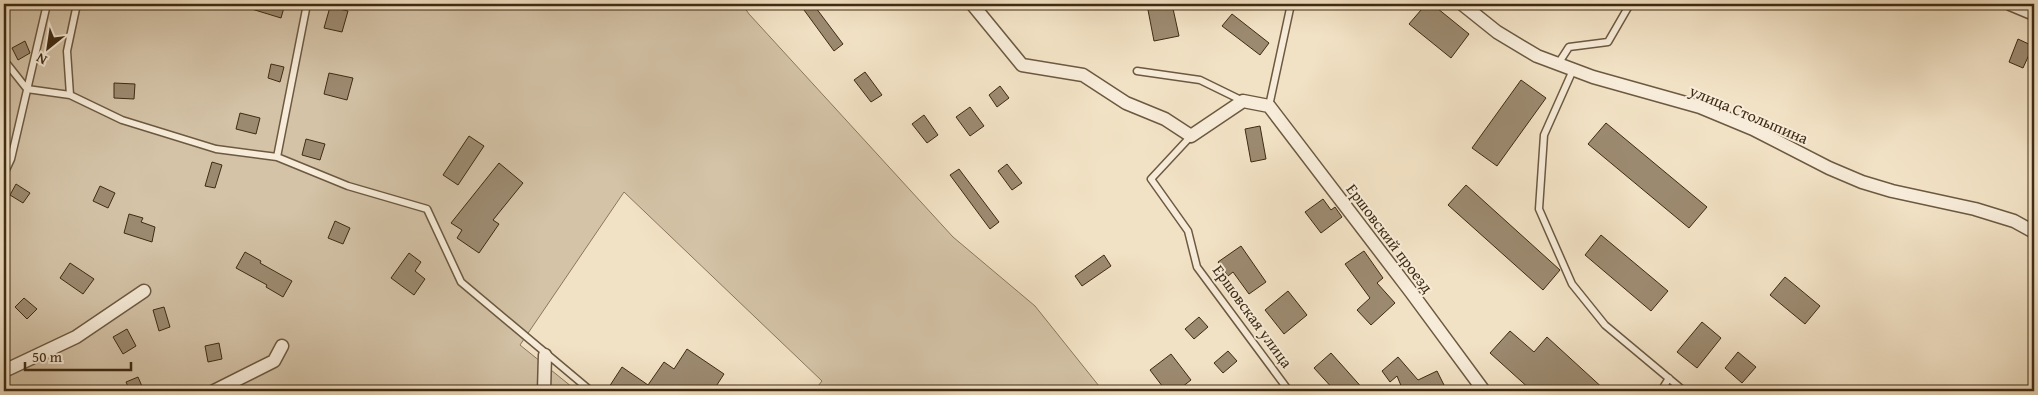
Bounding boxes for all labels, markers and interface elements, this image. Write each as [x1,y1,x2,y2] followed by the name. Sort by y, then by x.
[22,22,72,72] north arrow
[32,48,51,70] text: N
[1685,78,1812,150] street label: улица Столыпина
[1341,178,1439,298] street label: Ершовский проезд
[1207,259,1299,373] street label: Ершовская улица
[25,340,131,372] scale bar
[32,346,63,367] text: 50 m

